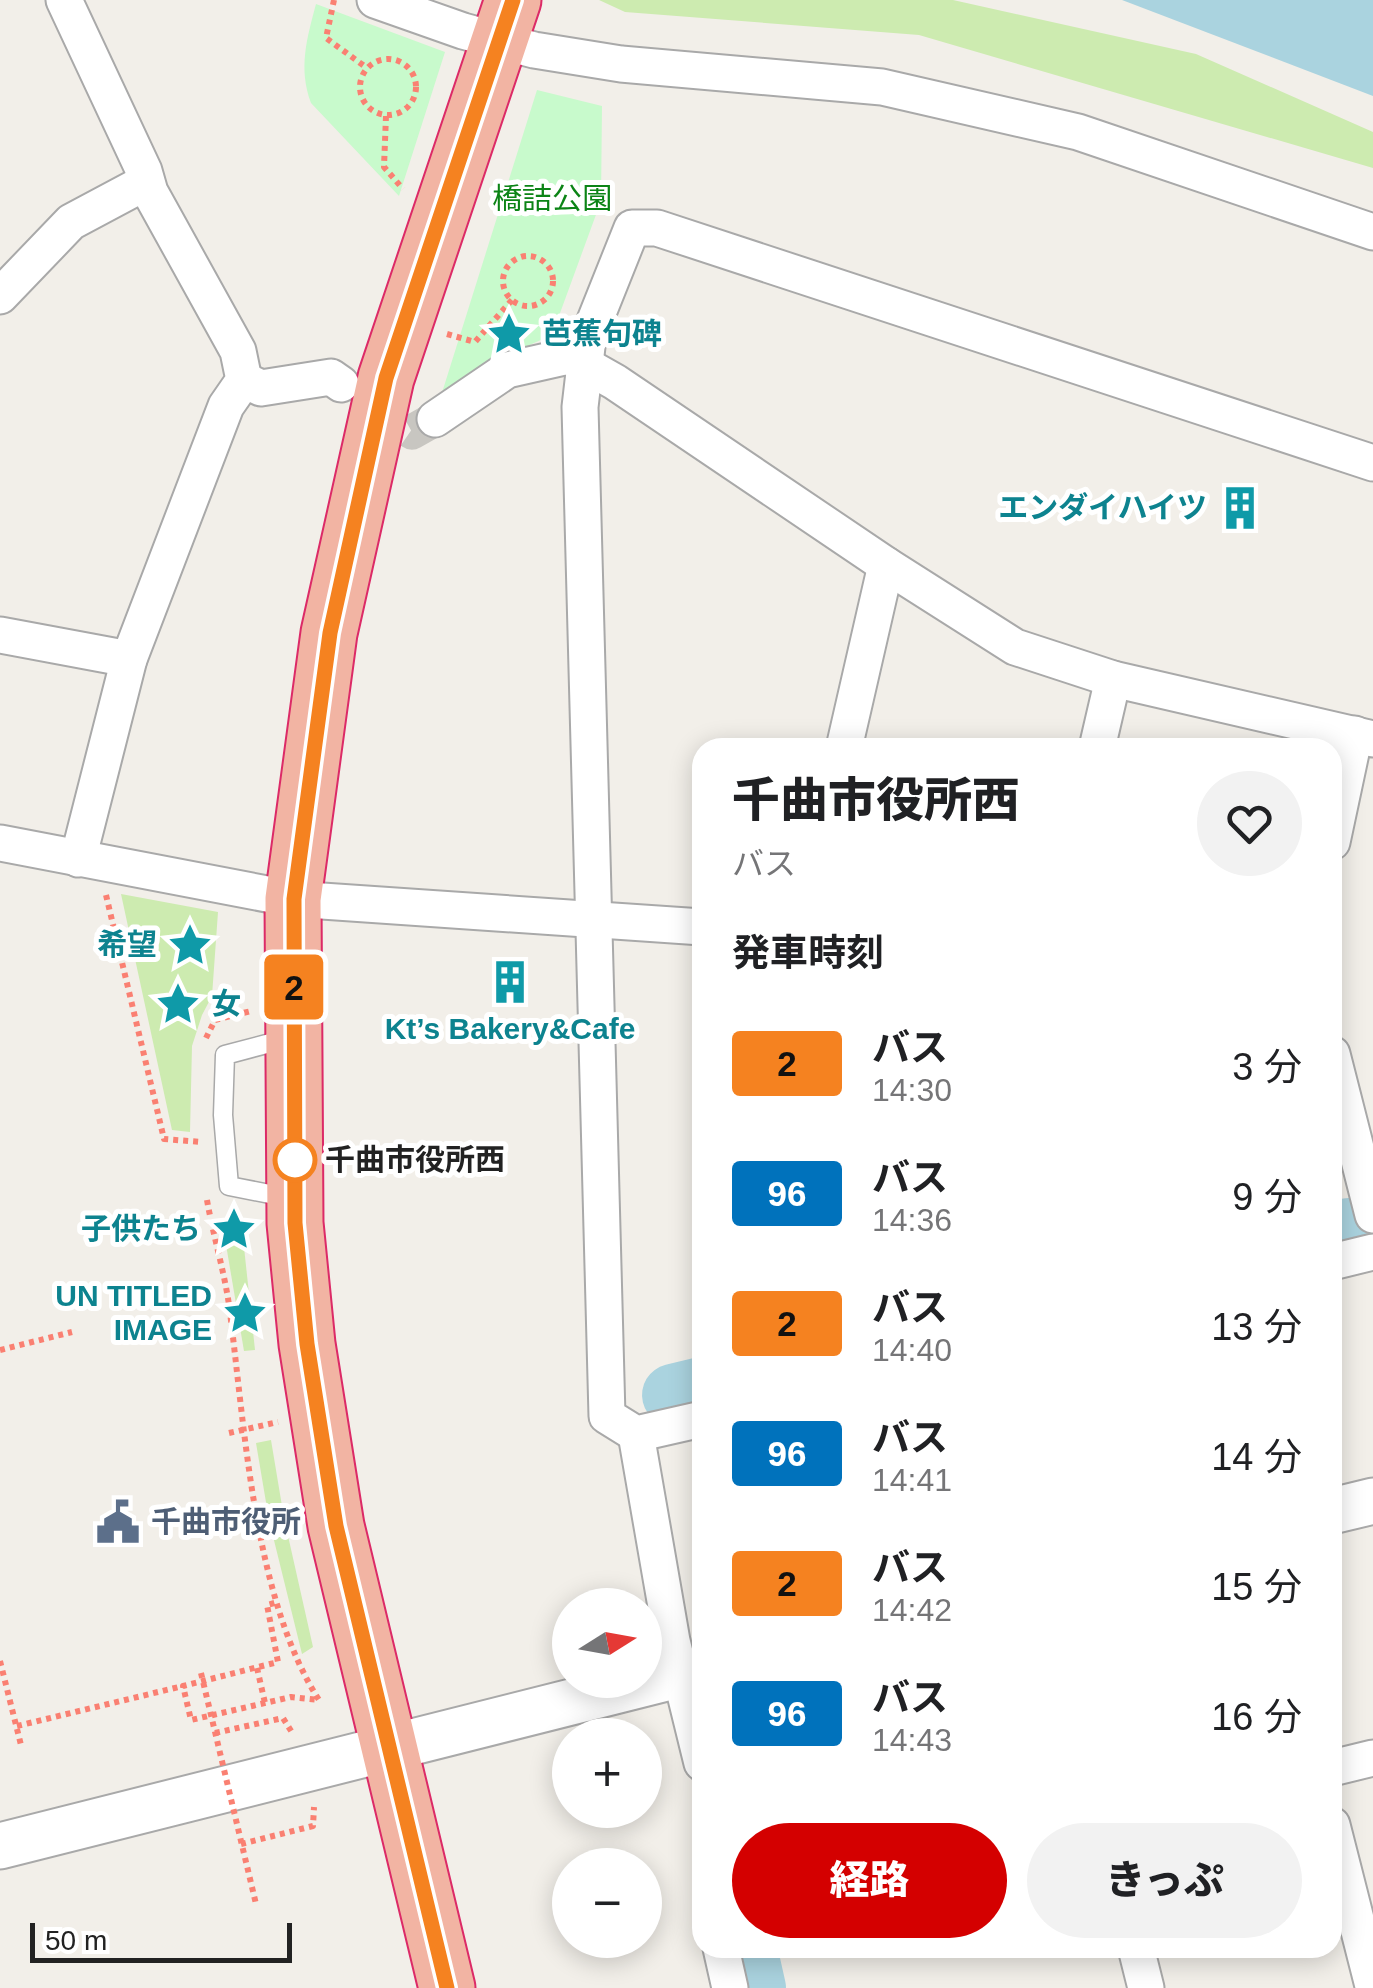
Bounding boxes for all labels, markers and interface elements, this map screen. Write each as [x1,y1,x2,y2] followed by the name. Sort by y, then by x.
[492,182,612,215] park label: 橋詰公園
[485,310,533,358] place icon: 芭蕉句碑
[542,317,662,350] place label: 芭蕉句碑
[1216,484,1264,532] building icon: エンダイハイツ
[998,491,1207,524] place label: エンダイハイツ
[1197,771,1302,876] button: heart
[732,774,1020,827] text: 千曲市役所西
[732,846,796,882] text: バス
[166,921,214,969] place icon: 希望
[97,928,157,961] place label: 希望
[732,932,884,974] text: 発車時刻
[262,954,326,1020] line badge: 2
[486,958,534,1006] building icon: Kt’s Bakery&Cafe
[284,968,304,1007] text: 2
[154,980,202,1028] place icon: 女
[211,987,241,1020] place label: 女
[385,1012,635,1045] place label: Kt’s Bakery&Cafe
[872,1027,948,1069] text: バス
[777,1044,797,1083] text: 2
[1232,1046,1302,1088] text: 3 分
[872,1072,952,1108] text: 14:30
[274,1139,316,1181] marker: 千曲市役所西
[325,1143,505,1176] place label: 千曲市役所西
[872,1157,948,1199] text: バス
[768,1174,806,1213] text: 96
[1232,1176,1302,1218] text: 9 分
[872,1202,952,1238] text: 14:36
[210,1205,258,1253] place icon: 子供たち
[81,1212,201,1245] place label: 子供たち
[55,1279,212,1346] place label: UN TITLED IMAGE
[872,1287,948,1329] text: バス
[221,1289,269,1337] place icon: UN TITLED IMAGE
[777,1304,797,1343] text: 2
[1211,1306,1302,1348] text: 13 分
[872,1332,952,1368] text: 14:40
[872,1417,948,1459] text: バス
[768,1434,806,1473] text: 96
[1211,1436,1302,1478] text: 14 分
[872,1462,952,1498] text: 14:41
[94,1498,142,1546] public building icon: 千曲市役所
[151,1505,301,1538] place label: 千曲市役所
[872,1547,948,1589] text: バス
[777,1564,797,1603] text: 2
[1211,1566,1302,1608] text: 15 分
[552,1588,662,1698] north arrow
[552,1588,662,1958] map controls
[872,1592,952,1628] text: 14:42
[872,1677,948,1719] text: バス
[768,1694,806,1733] text: 96
[1211,1696,1302,1738] text: 16 分
[552,1718,662,1828] button: +
[872,1722,952,1758] text: 14:43
[732,1823,1007,1938] button: 経路
[1027,1823,1302,1938] button: きっぷ
[552,1848,662,1958] button: −
[30,1918,292,1962] scale bar
[45,1925,107,1956] text: 50 m

